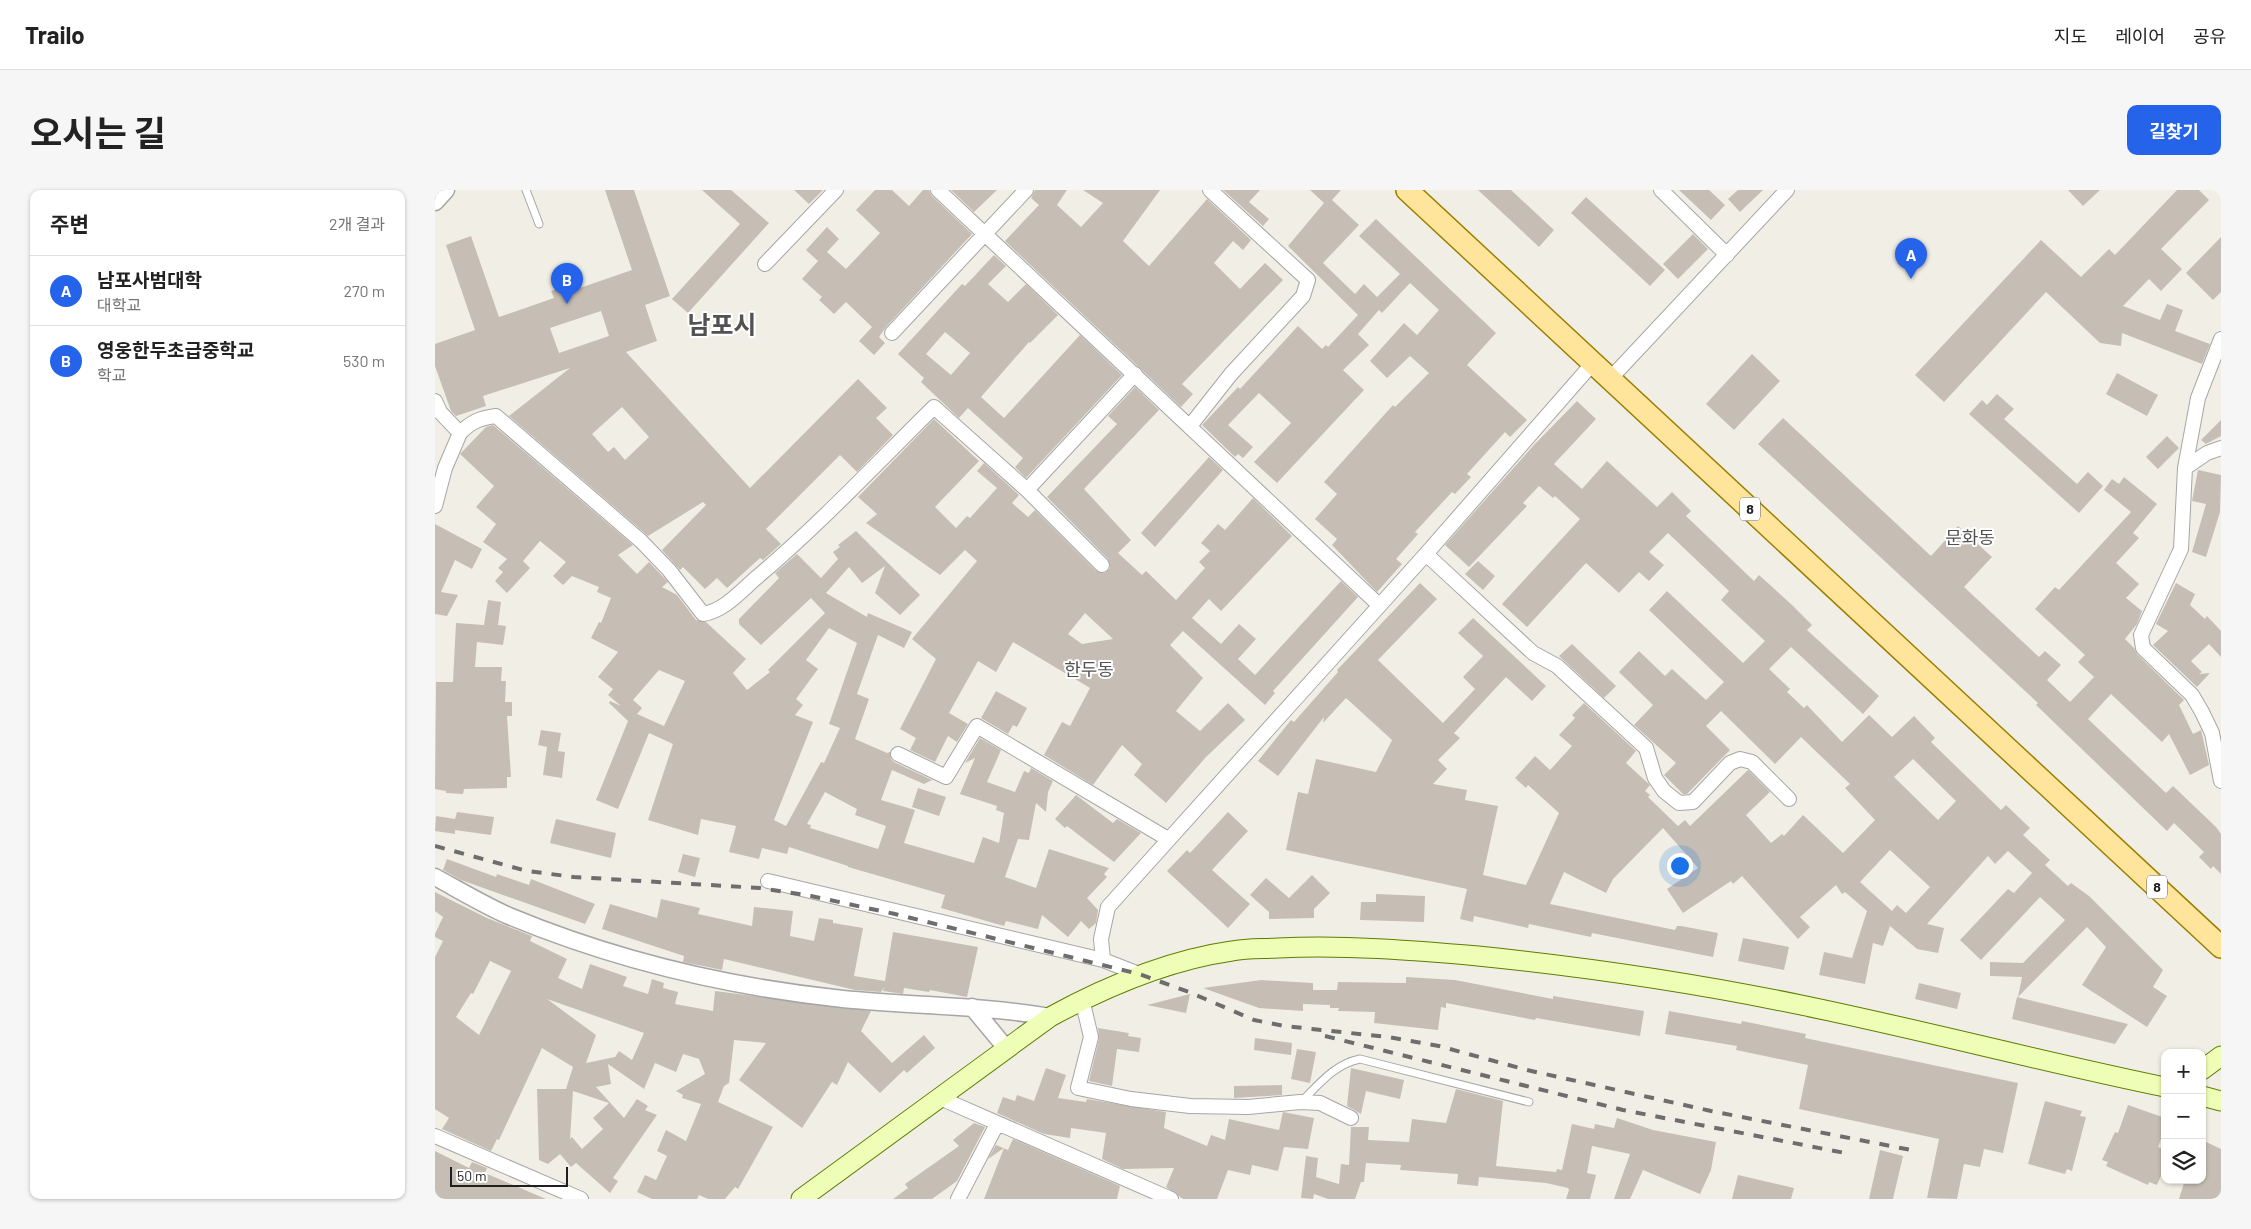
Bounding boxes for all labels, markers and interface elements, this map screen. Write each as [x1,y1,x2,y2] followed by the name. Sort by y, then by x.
[25,20,85,49] text: Trailo
[2054,25,2087,47] text: 지도
[2115,25,2165,47] text: 레이어
[2193,25,2226,47] text: 공유
[2127,105,2221,155] button: 길찾기
[30,111,166,153] text: 오시는 길
[50,211,89,236] text: 주변
[329,214,385,233] text: 2개 결과
[1895,238,1927,279] pin: A
[551,263,583,304] pin: B
[97,268,202,291] text: 남포사범대학
[61,281,71,300] text: A
[343,281,385,300] text: 270 m
[97,295,141,314] text: 대학교
[687,309,757,339] district label: 남포시
[97,338,254,361] text: 영웅한두초급중학교
[61,351,71,370] text: B
[343,351,385,370] text: 530 m
[97,365,126,384] text: 학교
[1740,498,1760,520] road number: 8
[1945,526,1995,548] district label: 문화동
[1064,658,1114,680] district label: 한두동
[1667,853,1693,879] your location
[2147,876,2167,899] road number: 8
[2161,1049,2206,1184] map controls
[2161,1049,2206,1094] button: +
[2161,1094,2206,1139] button: −
[2161,1139,2206,1184] button: layers
[450,1164,567,1187] scale bar
[457,1167,486,1184] text: 50 m

